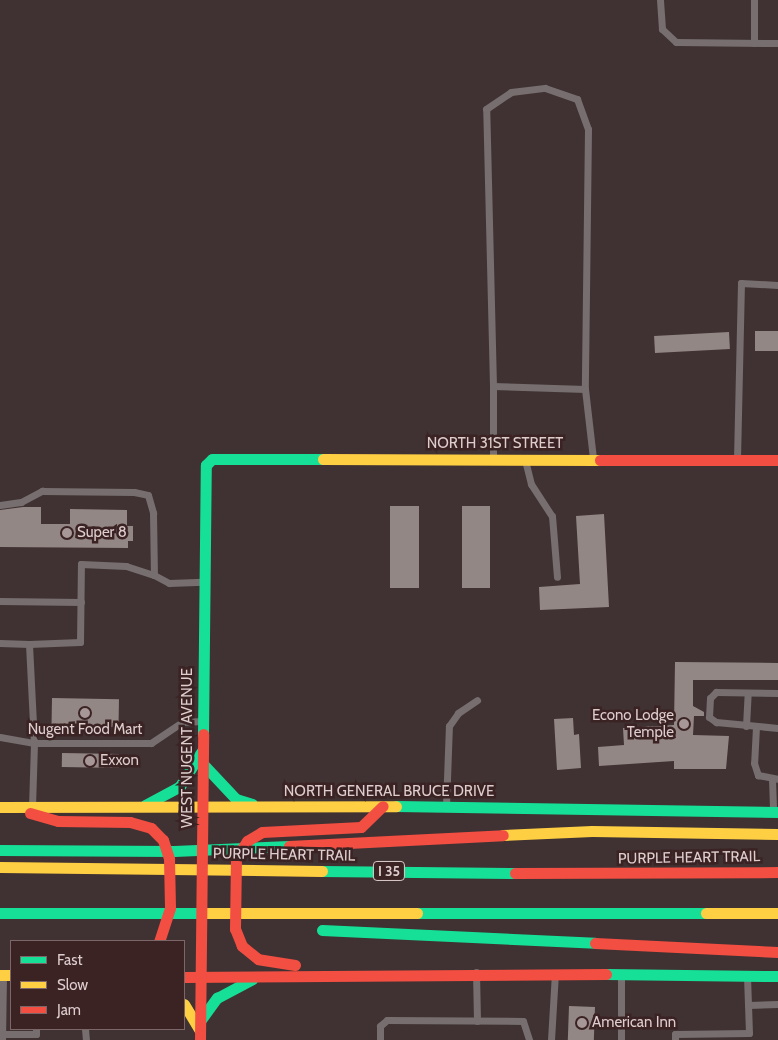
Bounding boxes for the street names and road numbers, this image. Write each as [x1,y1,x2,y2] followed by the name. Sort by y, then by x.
[427,435,563,453] street label: NORTH 31ST STREET
[179,668,197,828] street label: WEST NUGENT AVENUE
[284,783,494,801] street label: NORTH GENERAL BRUCE DRIVE
[213,845,355,865] street label: PURPLE HEART TRAIL
[618,848,760,868] street label: PURPLE HEART TRAIL
[373,859,405,882] road number: I 35

